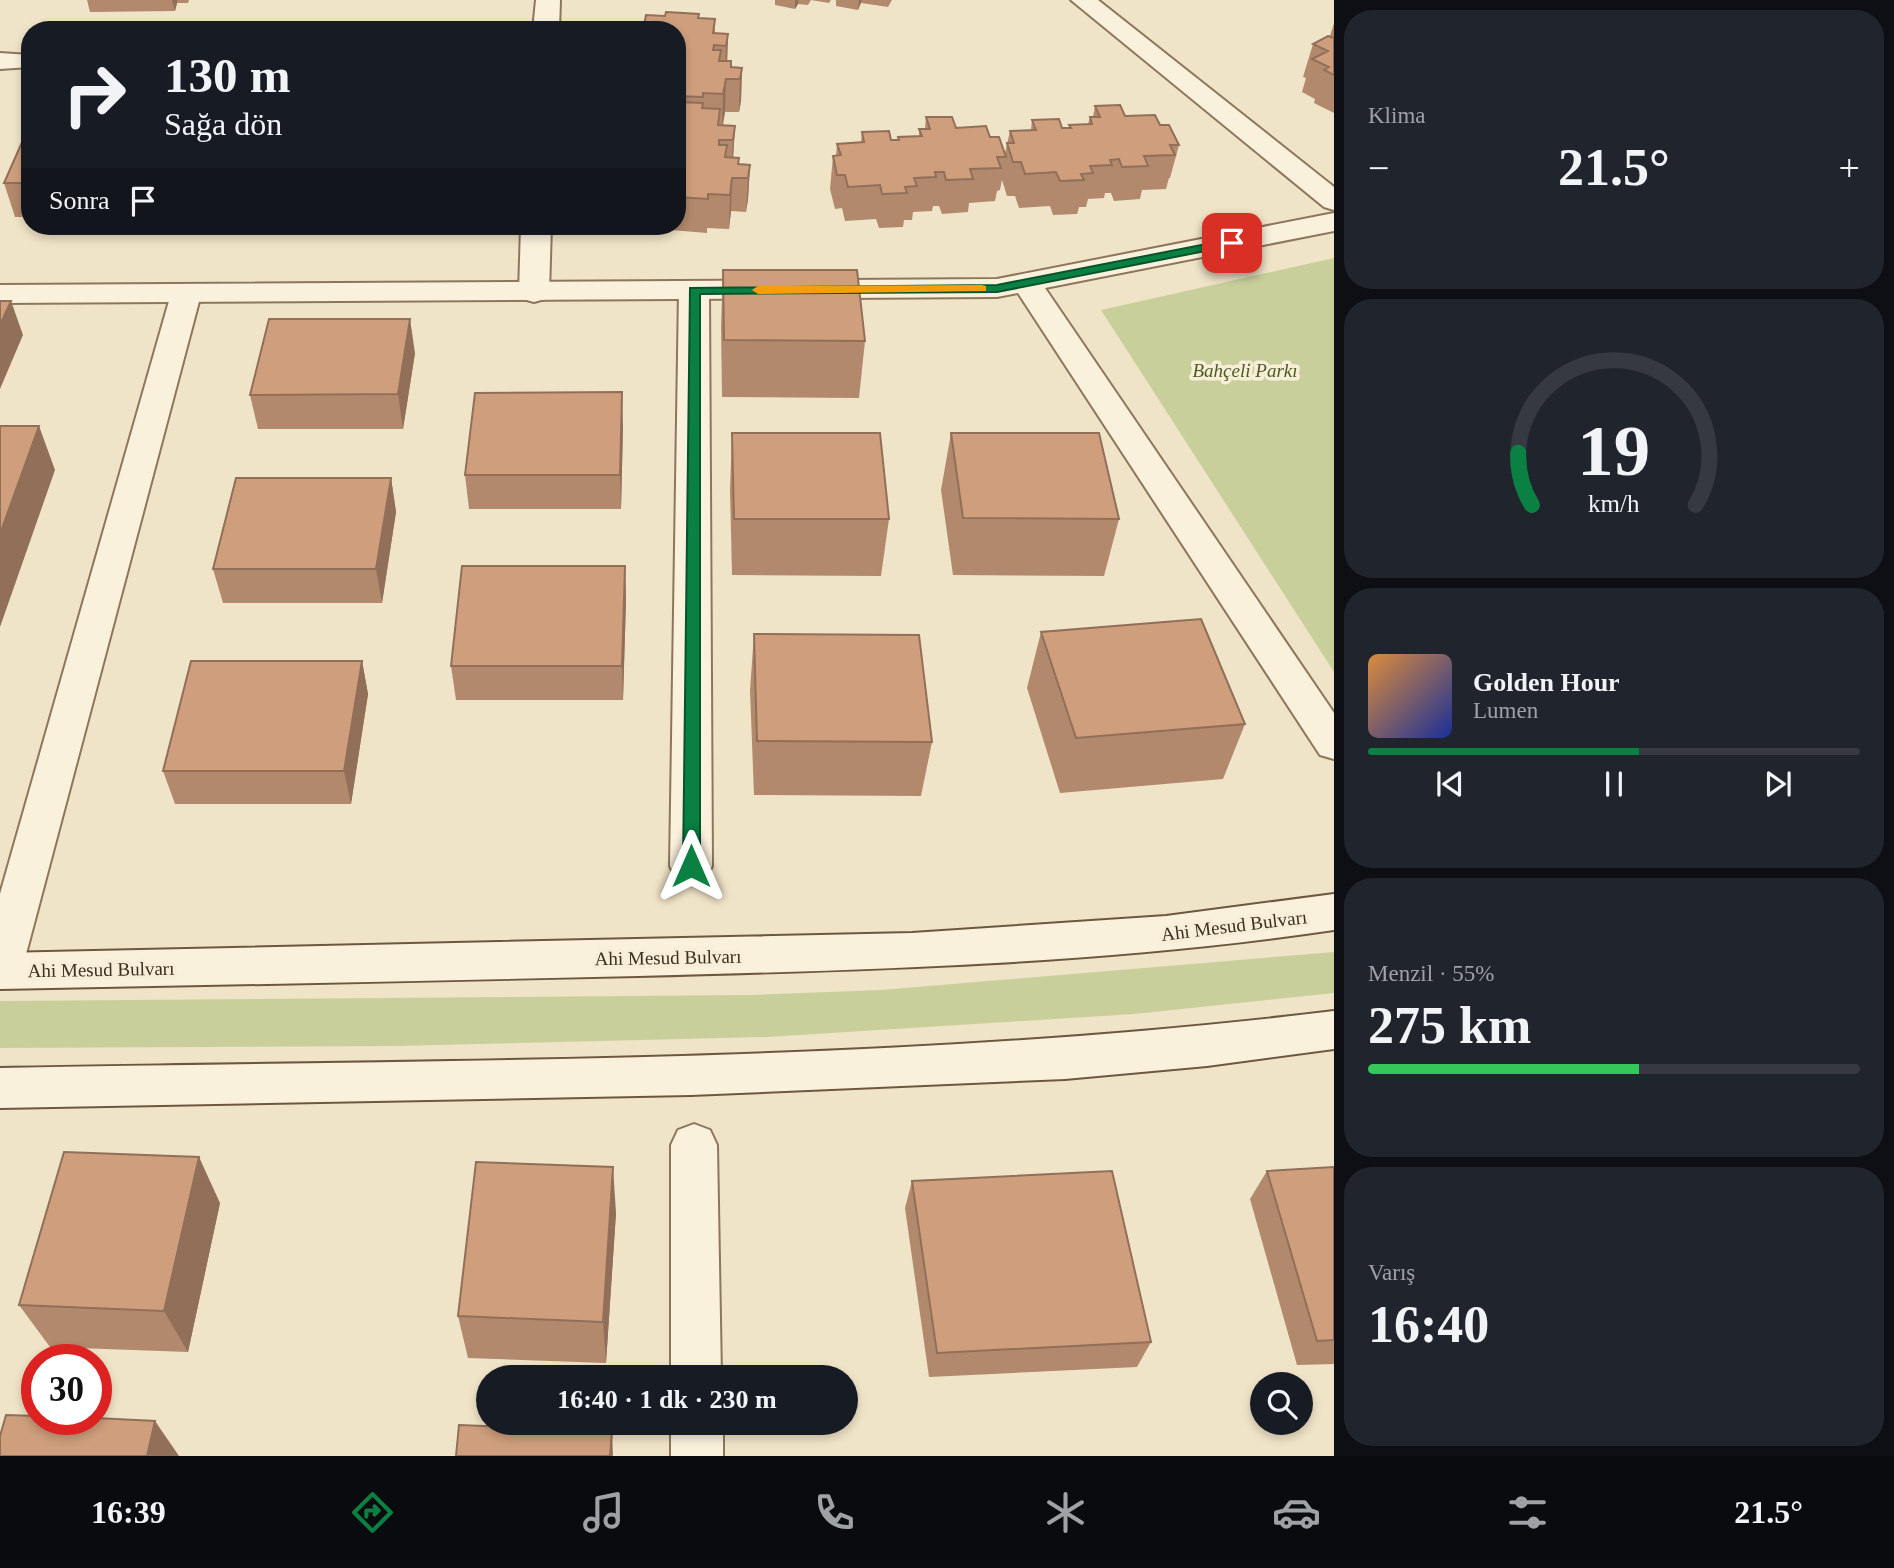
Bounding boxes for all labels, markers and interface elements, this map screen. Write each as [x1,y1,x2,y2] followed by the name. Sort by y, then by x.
[164,48,291,103] text: 130 m
[49,49,140,140] icon: right
[1368,103,1426,128] text: Klima
[164,106,282,142] text: Sağa dön
[1558,139,1670,196] text: 21.5°
[1368,147,1389,189] text: −
[1839,147,1860,189] text: +
[124,182,162,220] icon: arrive
[49,186,110,215] text: Sonra
[1202,213,1262,273] pin
[1213,224,1251,262] icon: arrive
[1193,360,1298,381] park label: Bahçeli Parkı
[1578,410,1650,491] text: 19
[1588,490,1640,517] text: km/h
[1473,668,1620,697] text: Golden Hour
[1473,698,1538,723] text: Lumen
[1431,765,1469,803] icon: previous
[1595,765,1633,803] icon: pause
[1759,765,1797,803] icon: next
[654,829,728,903] position arrow
[1160,906,1308,945] street label: Ahi Mesud Bulvarı
[594,946,742,969] street label: Ahi Mesud Bulvarı
[27,958,175,981] street label: Ahi Mesud Bulvarı
[1368,961,1494,986] text: Menzil · 55%
[1368,997,1531,1054] text: 275 km
[1368,1260,1415,1285] text: Varış
[1368,1296,1489,1353] text: 16:40
[21,1344,112,1435] speed limit sign: 30
[1250,1372,1313,1435] map controls
[1250,1372,1313,1435] button: search
[557,1385,777,1414] text: 16:40 · 1 dk · 230 m
[348,1488,397,1537] icon: directions
[579,1488,628,1537] icon: music
[810,1488,859,1537] icon: phone
[1041,1488,1090,1537] icon: climate
[1272,1488,1321,1537] icon: car
[1503,1488,1552,1537] icon: filters
[91,1494,166,1530] text: 16:39
[1734,1494,1803,1530] text: 21.5°

